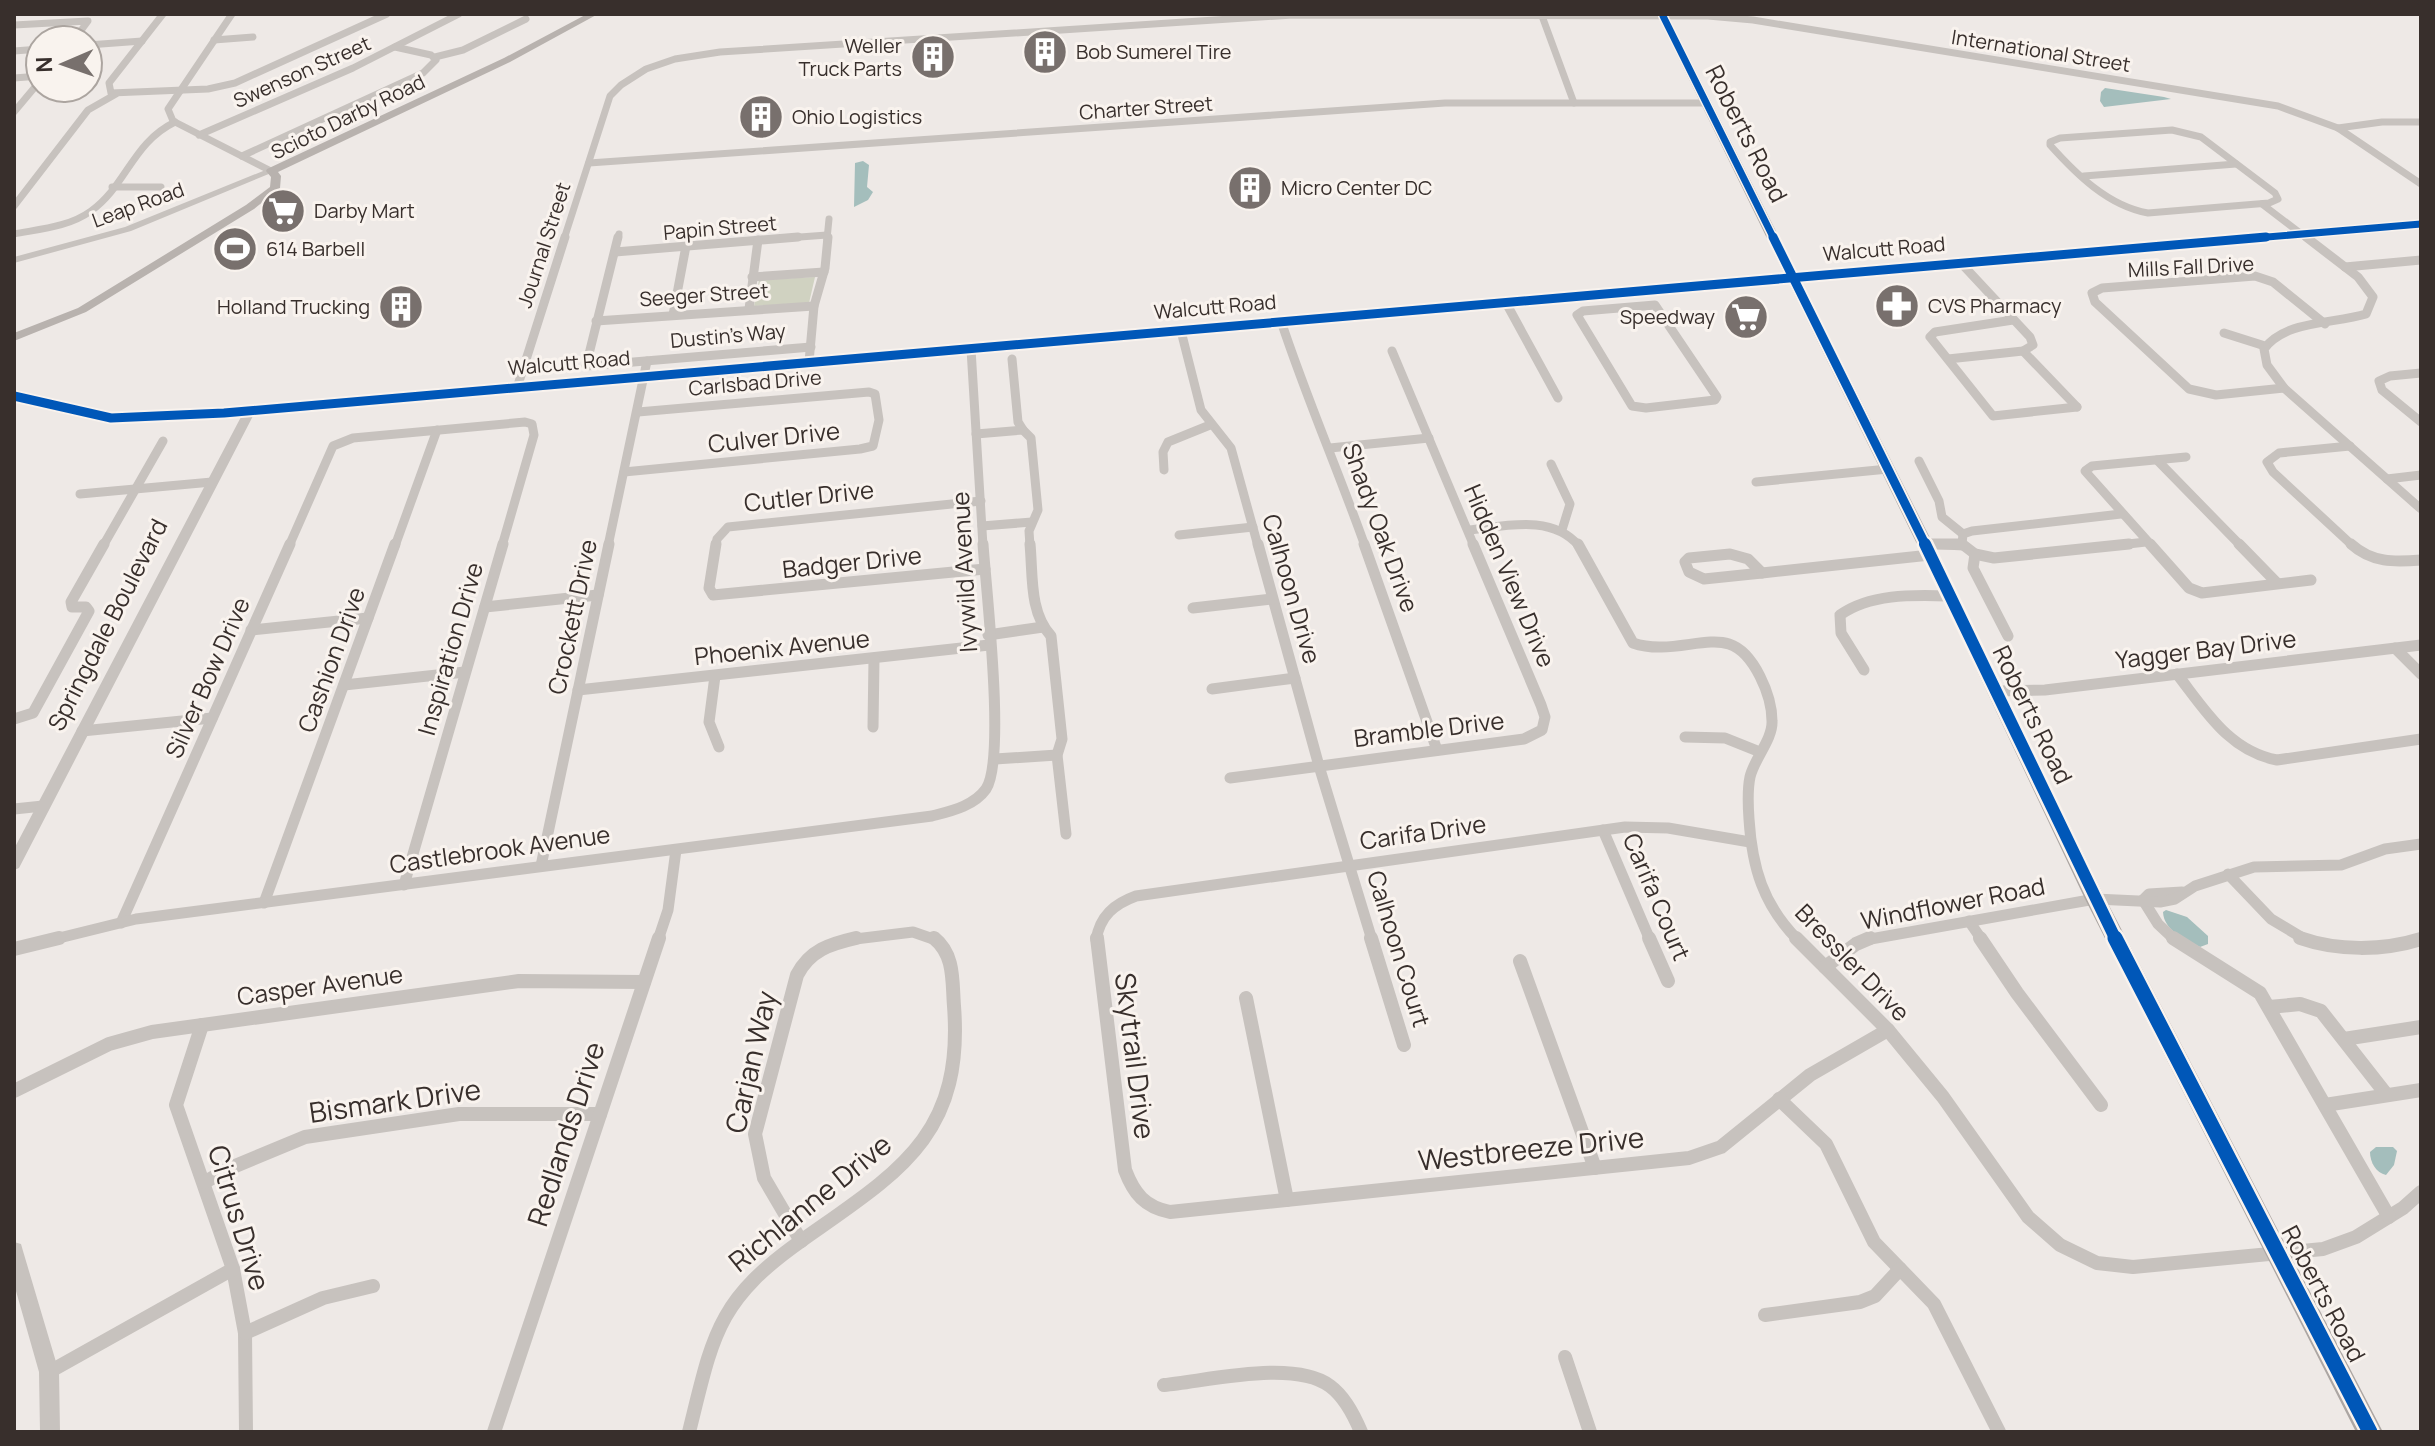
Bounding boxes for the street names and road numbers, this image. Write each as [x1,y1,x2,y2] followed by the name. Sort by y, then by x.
[1950,23,2133,78] street label: International Street
[229,29,375,114] street label: Swenson Street
[1699,59,1796,208] street label: Roberts Road
[266,68,429,166] street label: Scioto Darby Road
[1078,89,1214,126] street label: Charter Street
[88,175,188,234] street label: Leap Road
[511,179,577,311] street label: Journal Street
[662,209,778,246] street label: Papin Street
[1822,230,1946,267] street label: Walcutt Road
[2127,250,2255,283] street label: Mills Fall Drive
[639,277,769,312] street label: Seeger Street
[1153,288,1277,325] street label: Walcutt Road
[669,317,787,354] street label: Dustin's Way
[507,344,631,381] street label: Walcutt Road
[687,363,823,402] street label: Carlsbad Drive
[706,413,841,460] street label: Culver Drive
[1336,438,1427,617] street label: Shady Oak Drive
[742,472,875,519] street label: Cutler Drive
[1457,479,1564,672] street label: Hidden View Drive
[943,491,984,653] street label: Ivywild Avenue
[1255,510,1330,667] street label: Calhoon Drive
[39,513,174,736] street label: Springdale Boulevard
[539,536,604,697] street label: Crockett Drive
[780,538,923,585] street label: Badger Drive
[409,558,490,739] street label: Inspiration Drive
[289,582,372,737] street label: Cashion Drive
[156,592,257,763] street label: Silver Bow Drive
[693,621,871,672] street label: Phoenix Avenue
[2114,621,2298,676] street label: Yagger Bay Drive
[1986,640,2081,789] street label: Roberts Road
[1352,703,1506,754] street label: Bramble Drive
[1358,806,1488,857] street label: Carifa Drive
[387,817,612,880] street label: Castlebrook Avenue
[1616,828,1699,965] street label: Carifa Court
[1360,866,1439,1031] street label: Calhoon Court
[1858,868,2048,937] street label: Windflower Road
[1789,896,1918,1028] street label: Bressler Drive
[235,957,405,1012] street label: Casper Avenue
[1107,970,1165,1141] street label: Skytrail Drive
[715,987,785,1137] street label: Carjan Way
[517,1037,613,1231] street label: Redlands Drive
[307,1069,483,1131] street label: Bismark Drive
[1416,1117,1646,1179] street label: Westbreeze Drive
[720,1125,899,1280] street label: Richlanne Drive
[200,1140,280,1295] street label: Citrus Drive
[2275,1219,2374,1367] street label: Roberts Road

